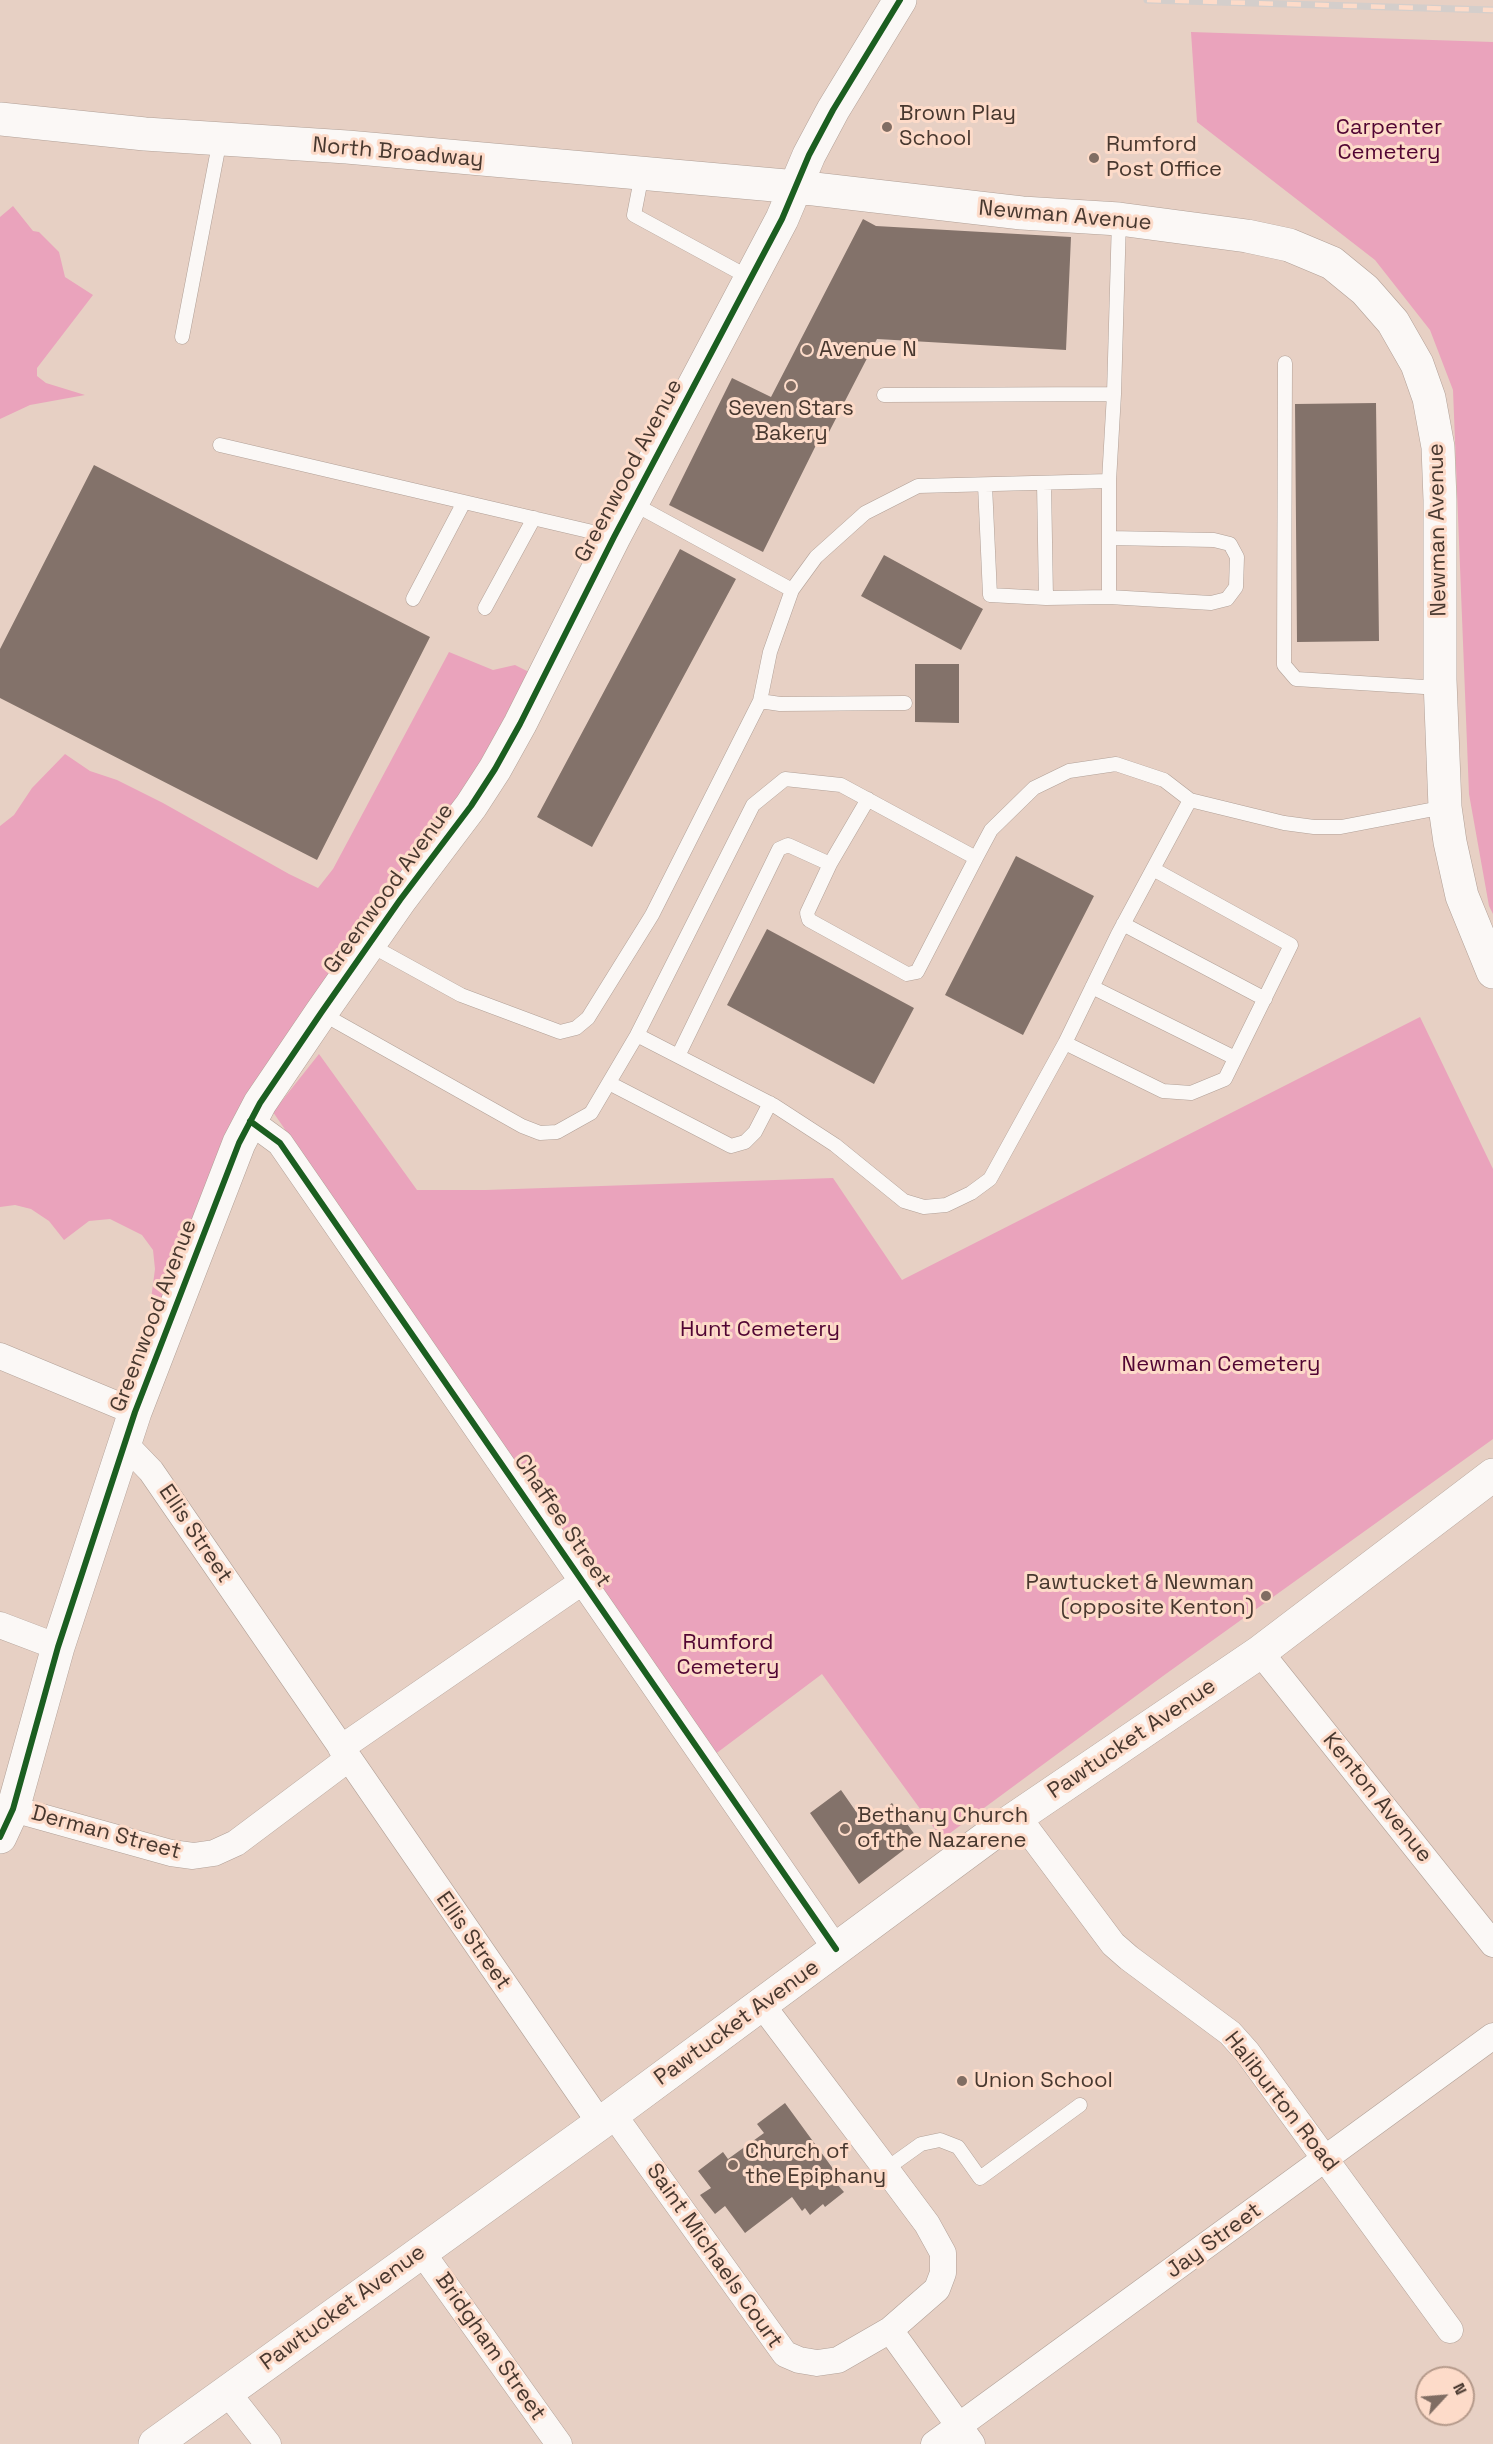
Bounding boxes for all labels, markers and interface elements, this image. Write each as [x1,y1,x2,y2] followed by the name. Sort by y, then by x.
[899,101,1016,152] place label: Brown Play School
[1336,115,1442,166] park label: Carpenter Cemetery
[880,120,894,134] marker: Brown Play School
[311,132,485,174] street label: North Broadway
[1106,132,1222,184] place label: Rumford Post Office
[1087,151,1101,165] marker: Rumford Post Office
[977,195,1153,237] street label: Newman Avenue
[819,337,917,363] place label: Avenue N
[800,343,814,357] marker: Avenue N
[569,375,689,567] street label: Greenwood Avenue
[784,379,798,393] marker: Seven Stars Bakery
[728,396,854,448] place label: Seven Stars Bakery
[1423,443,1453,617] street label: Newman Avenue
[318,799,460,979] street label: Greenwood Avenue
[105,1216,203,1416] street label: Greenwood Avenue
[680,1317,840,1343] park label: Hunt Cemetery
[1122,1352,1320,1378] park label: Newman Cemetery
[508,1449,616,1593] street label: Chaffee Street
[152,1480,238,1588] street label: Ellis Street
[1026,1570,1254,1622] place label: Pawtucket & Newman (opposite Kenton)
[1259,1589,1273,1603] marker: Pawtucket & Newman (opposite Kenton)
[676,1630,780,1682] park label: Rumford Cemetery
[1043,1673,1221,1805] street label: Pawtucket Avenue
[1317,1728,1437,1868] street label: Kenton Avenue
[28,1800,184,1866] street label: Derman Street
[857,1803,1028,1855] place label: Bethany Church of the Nazarene
[838,1822,852,1836] marker: Bethany Church of the Nazarene
[430,1887,516,1995] street label: Ellis Street
[650,1954,824,2092] street label: Pawtucket Avenue
[1218,2027,1344,2177] street label: Haliburton Road
[974,2068,1113,2094] place label: Union School
[955,2074,969,2088] marker: Union School
[745,2139,886,2190] place label: Church of the Epiphany
[726,2158,740,2172] marker: Church of the Epiphany
[640,2159,788,2353] street label: Saint Michaels Court
[1161,2198,1267,2284] street label: Jay Street
[256,2239,430,2377] street label: Pawtucket Avenue
[429,2268,551,2426] street label: Bridgham Street
[1415,2366,1475,2426] north arrow
[1448,2379,1472,2398] text: N

